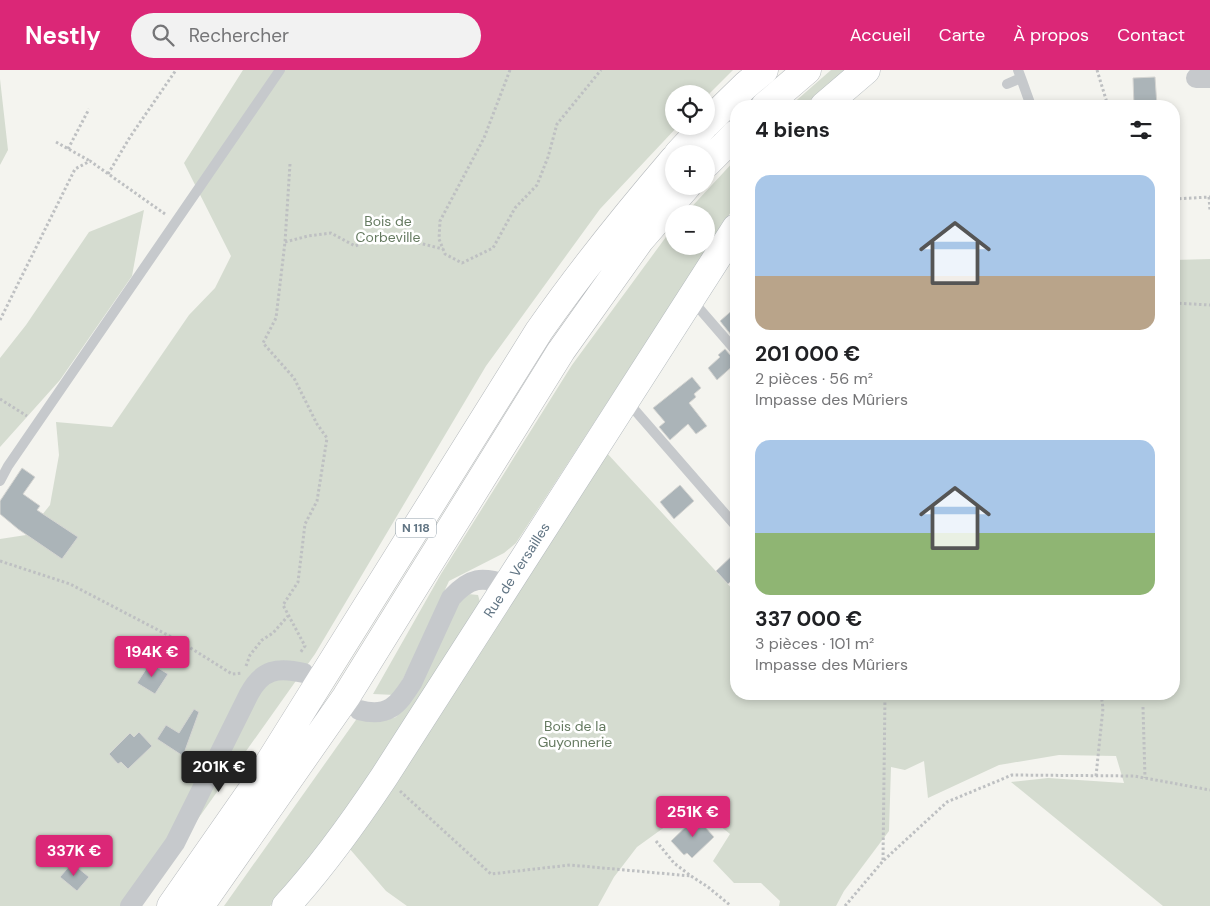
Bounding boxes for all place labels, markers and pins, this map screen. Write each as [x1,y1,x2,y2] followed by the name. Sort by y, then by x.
[111,636,193,678] pin: 194K €
[178,750,260,793] pin: 201K €
[652,796,734,838] pin: 251K €
[33,834,115,877] pin: 337K €

